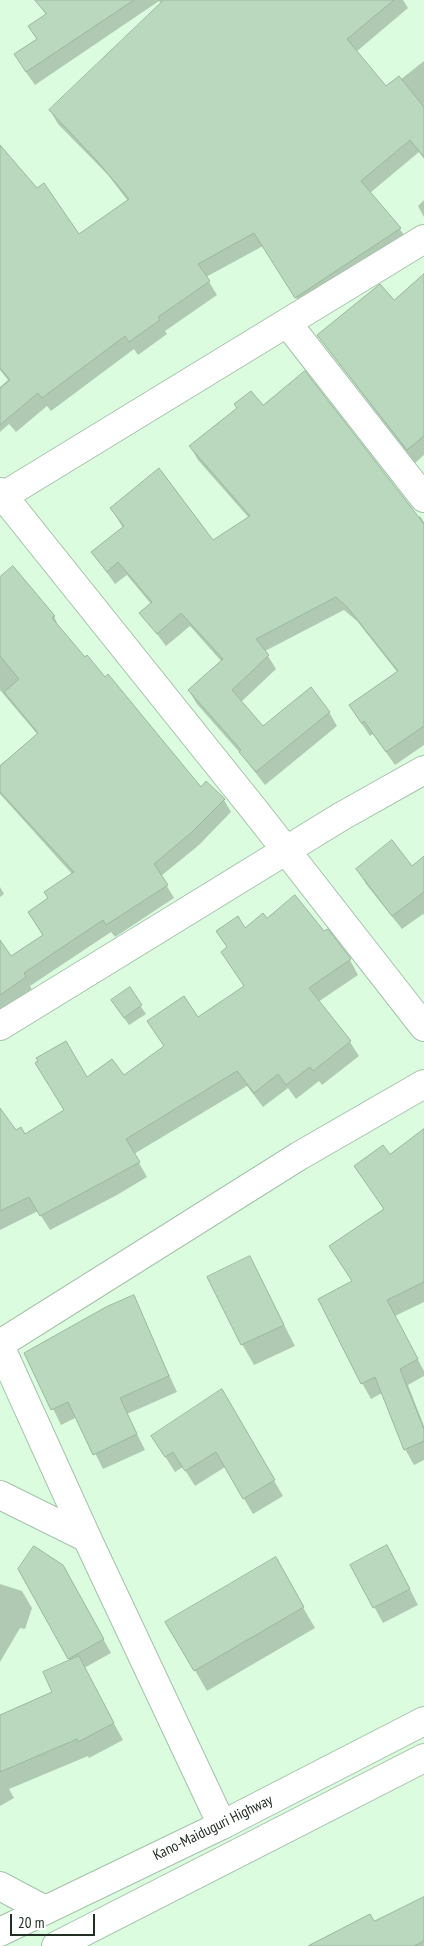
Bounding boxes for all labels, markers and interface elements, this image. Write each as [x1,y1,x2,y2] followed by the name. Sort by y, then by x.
[150,1791,276,1865] street label: Kano-Maiduguri Highway
[12,1904,98,1936] scale bar
[18,1913,44,1932] text: 20 m

